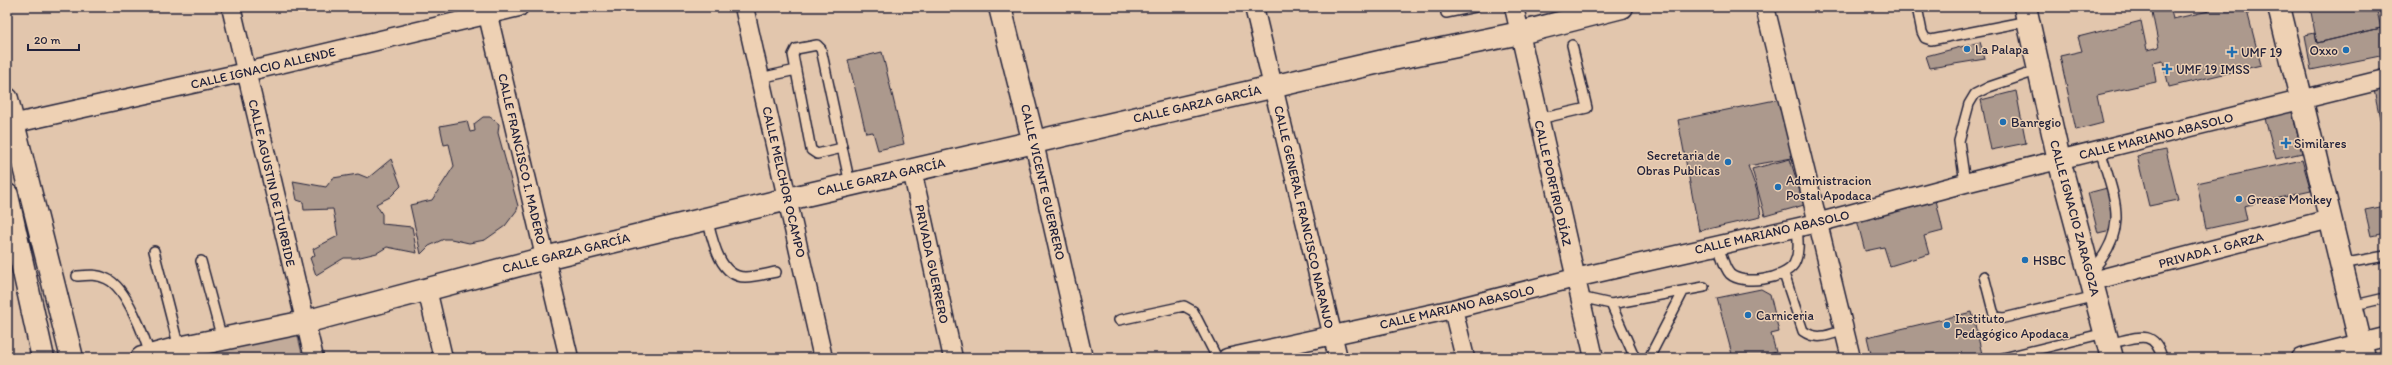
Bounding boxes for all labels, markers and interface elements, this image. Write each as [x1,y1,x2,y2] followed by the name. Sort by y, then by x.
[28,26,79,52] scale bar
[34,33,61,47] text: 20 m
[1975,42,2029,57] place label: La Palapa
[2309,43,2338,58] place label: Oxxo
[189,44,337,92] street label: CALLE IGNACIO ALLENDE
[1962,44,1972,54] marker: La Palapa
[2241,45,2283,60] place label: UMF 19
[2341,45,2351,55] marker: Oxxo
[2226,46,2238,58] marker: UMF 19
[2176,62,2250,77] place label: UMF 19 IMSS
[2161,63,2173,75] marker: UMF 19 IMSS
[495,72,549,246] street label: CALLE FRANCISCO I. MADERO
[1132,82,1263,126] street label: CALLE GARZA GARCÍA
[245,98,299,268] street label: CALLE AGUSTIN DE ITURBIDE
[1018,103,1068,261] street label: CALLE VICENTE GUERRERO
[1271,104,1337,330] street label: CALLE GENERAL FRANCISCO NARANJO
[759,105,809,259] street label: CALLE MELCHOR OCAMPO
[2077,110,2235,162] street label: CALLE MARIANO ABASOLO
[2011,115,2062,130] place label: Banregio
[1998,117,2008,127] marker: Banregio
[1531,119,1575,248] street label: CALLE PORFIRIO DÍAZ
[2294,136,2347,151] place label: Similares
[2047,138,2103,298] street label: CALLE IGNACIO ZARAGOZA
[2281,138,2291,148] marker: Similares
[1636,148,1720,178] place label: Secretaria de Obras Publicas
[816,155,947,199] street label: CALLE GARZA GARCÍA
[1723,157,1733,167] marker: Secretaria de Obras Publicas
[1786,173,1872,203] place label: Administracion Postal Apodaca
[1773,182,1783,192] marker: Administracion Postal Apodaca
[2247,192,2332,207] place label: Grease Monkey
[2234,194,2244,204] marker: Grease Monkey
[912,203,952,325] street label: PRIVADA GUERRERO
[1693,207,1851,257] street label: CALLE MARIANO ABASOLO
[2157,229,2266,271] street label: PRIVADA I. GARZA
[501,230,632,276] street label: CALLE GARZA GARCÍA
[2033,253,2066,268] place label: HSBC
[2020,255,2030,265] marker: HSBC
[1378,282,1536,332] street label: CALLE MARIANO ABASOLO
[1756,308,1814,323] place label: Carniceria
[1743,310,1753,320] marker: Carniceria
[1955,311,2069,341] place label: Instituto Pedagógico Apodaca
[1942,320,1952,330] marker: Instituto Pedagógico Apodaca

